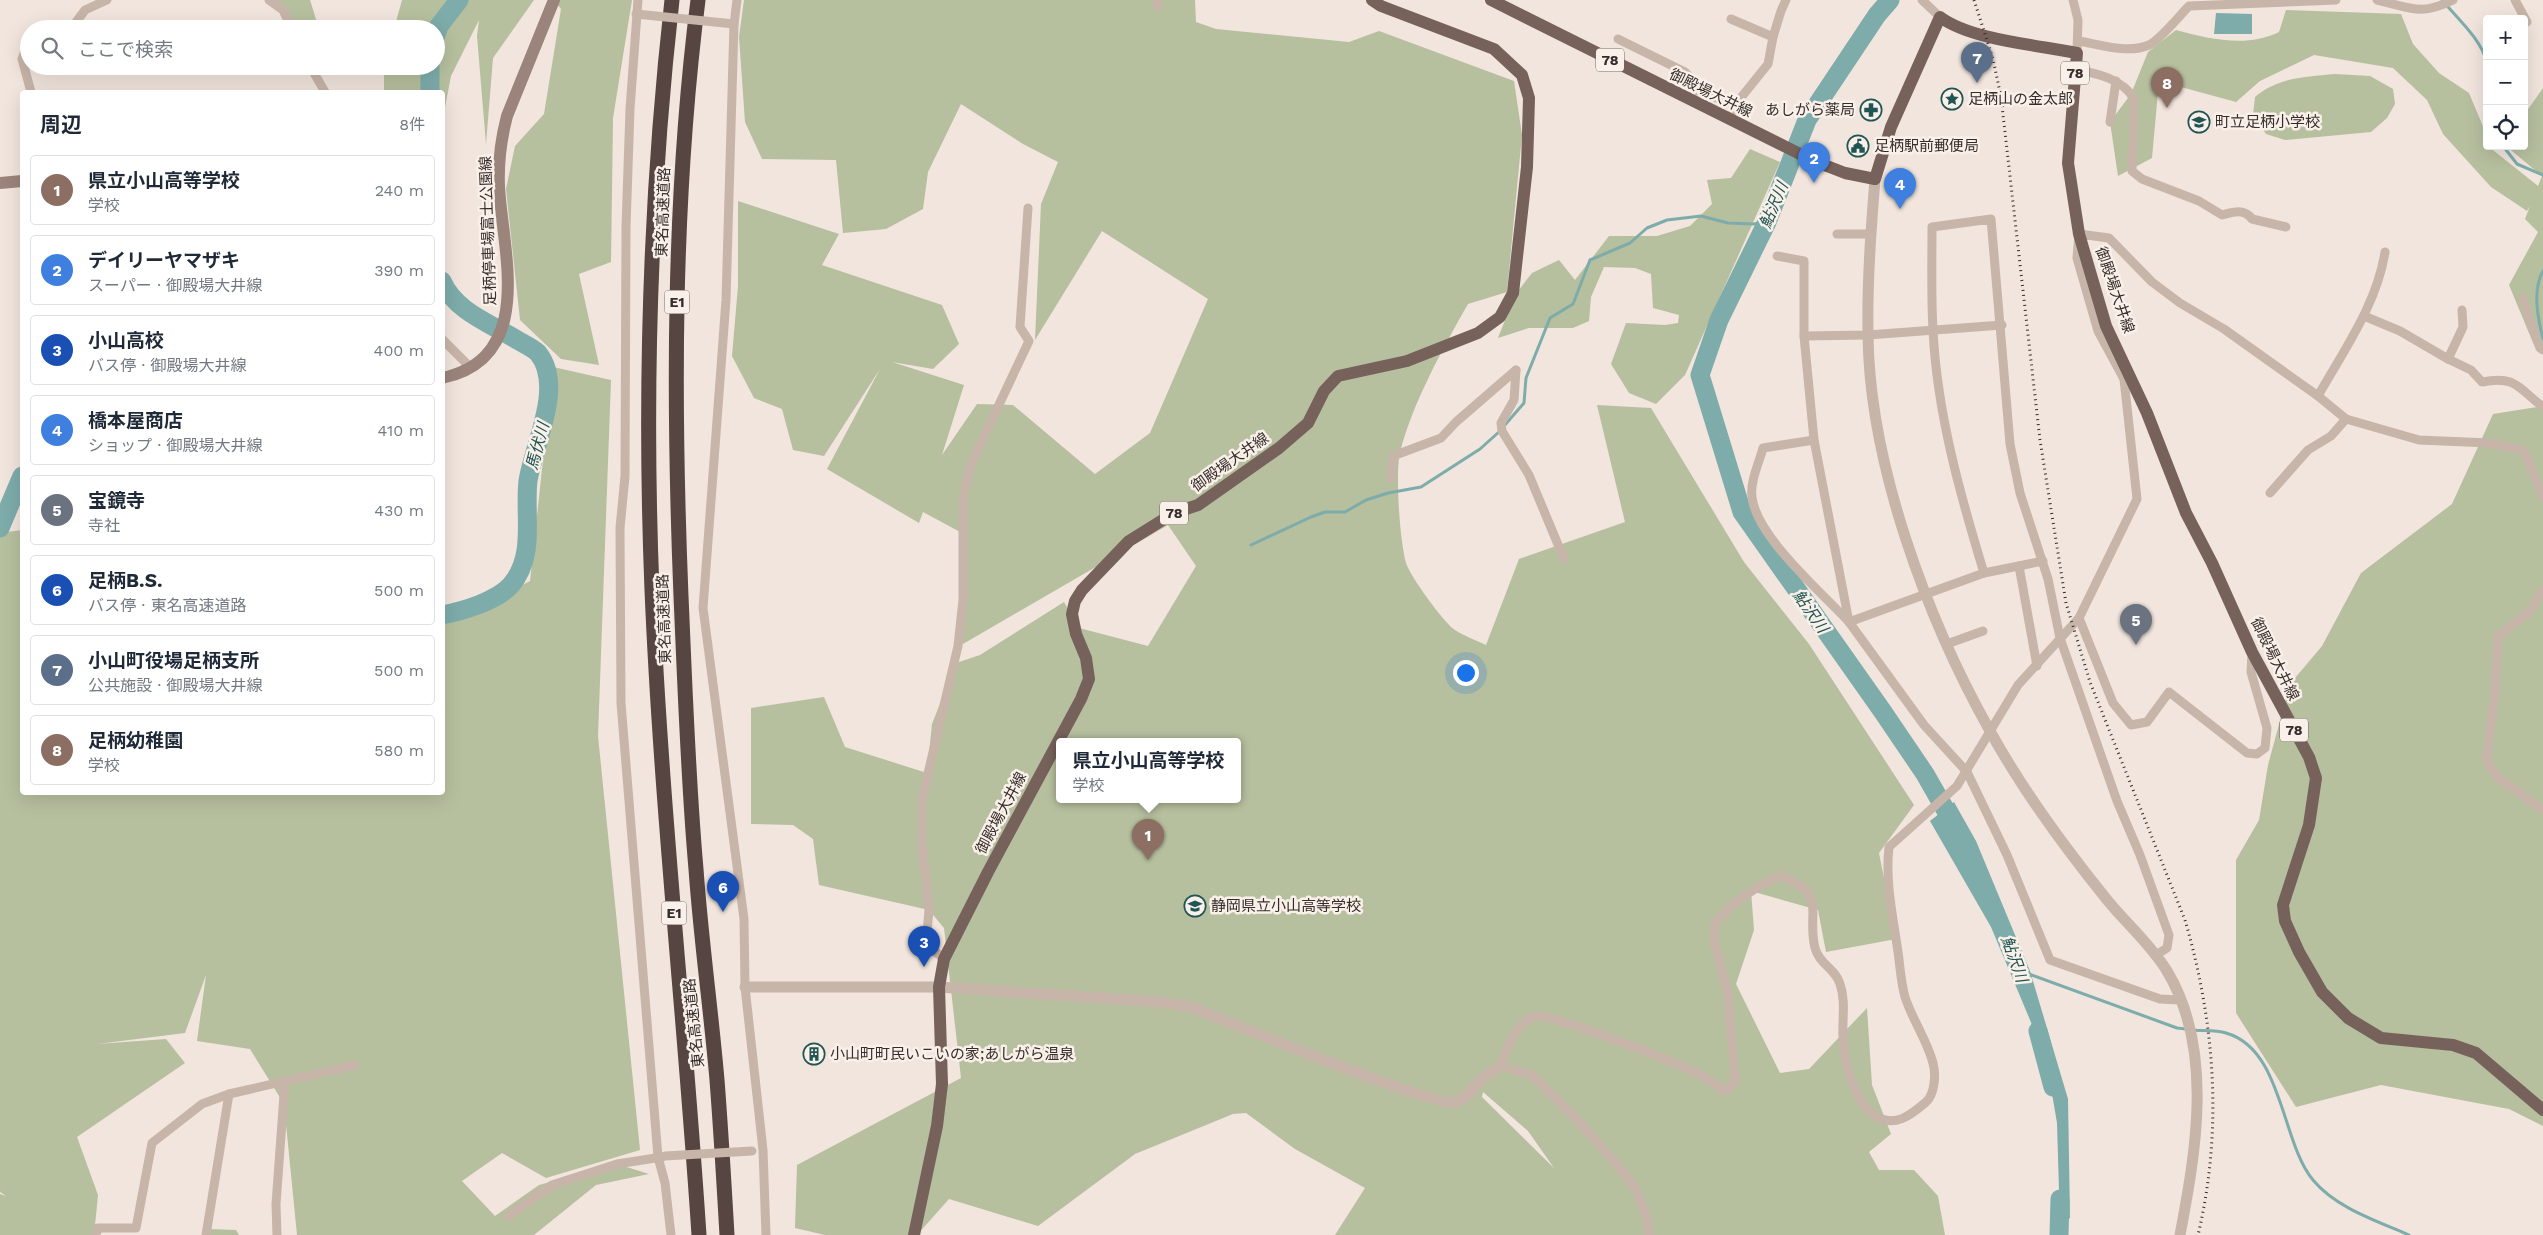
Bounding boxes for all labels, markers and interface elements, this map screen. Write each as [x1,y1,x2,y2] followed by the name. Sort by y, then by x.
[2483,15,2528,150] map controls
[2483,15,2528,60] button: +
[20,20,445,75] search box
[38,34,66,62] icon: search
[78,38,173,61] text: ここで検索
[1961,42,1993,83] pin: 7
[1596,48,1624,72] road number: 78
[2483,60,2528,105] button: −
[2061,62,2089,84] road number: 78
[1667,65,1755,121] street label: 御殿場大井線
[2151,67,2183,108] pin: 8
[1940,87,1964,111] place icon: 足柄山の金太郎
[1968,90,2073,108] place label: 足柄山の金太郎
[1859,98,1883,122] pharmacy icon: あしがら薬局
[1765,101,1855,119] place label: あしがら薬局
[2483,105,2528,150] button: locate
[2187,110,2211,134] school or university icon: 町立足柄小学校
[40,112,82,137] text: 周辺
[2215,113,2320,131] place label: 町立足柄小学校
[399,115,425,134] text: 8件
[1846,134,1870,158] public building icon: 足柄駅前郵便局
[1874,137,1979,155] place label: 足柄駅前郵便局
[1798,142,1830,183] pin: 2
[476,156,500,306] street label: 足柄停車場富士公園線
[652,167,674,257] street label: 東名高速道路
[1884,168,1916,209] pin: 4
[88,169,240,192] text: 県立小山高等学校
[1755,178,1792,231] water label: 鮎沢川
[54,181,60,200] text: 1
[375,181,424,200] text: 240 m
[88,196,120,215] text: 学校
[2092,245,2138,335] street label: 御殿場大井線
[88,249,240,272] text: デイリーヤマザキ
[52,261,62,280] text: 2
[374,261,424,280] text: 390 m
[88,276,262,295] text: スーパー · 御殿場大井線
[664,290,690,314] road number: E1
[88,329,164,352] text: 小山高校
[52,341,62,360] text: 3
[374,341,424,360] text: 400 m
[88,356,247,375] text: バス停 · 御殿場大井線
[88,409,183,432] text: 橋本屋商店
[522,419,553,472] water label: 馬伏川
[52,421,62,440] text: 4
[378,421,424,440] text: 410 m
[1188,429,1272,495] street label: 御殿場大井線
[88,436,263,455] text: ショップ · 御殿場大井線
[88,489,145,512] text: 宝鏡寺
[52,501,62,520] text: 5
[374,501,424,520] text: 430 m
[1160,502,1188,524] road number: 78
[88,516,120,535] text: 寺社
[88,569,162,592] text: 足柄B.S.
[653,574,675,664] street label: 東名高速道路
[52,581,62,600] text: 6
[374,581,424,600] text: 500 m
[1789,586,1833,638] water label: 鮎沢川
[88,596,247,615] text: バス停 · 東名高速道路
[2120,604,2152,645] pin: 5
[2247,615,2303,703] street label: 御殿場大井線
[88,649,259,672] text: 小山町役場足柄支所
[1453,660,1479,686] your location
[52,661,62,680] text: 7
[374,661,424,680] text: 500 m
[88,676,263,695] text: 公共施設 · 御殿場大井線
[2280,718,2308,742] road number: 78
[88,729,183,752] text: 足柄幼稚園
[1056,738,1241,803] popup
[52,741,62,760] text: 8
[374,741,424,760] text: 580 m
[1072,749,1225,772] text: 県立小山高等学校
[88,756,120,775] text: 学校
[972,769,1030,857] street label: 御殿場大井線
[1072,776,1105,795] text: 学校
[1132,819,1164,860] pin: 1
[707,871,739,912] pin: 6
[1183,894,1207,918] school or university icon: 静岡県立小山高等学校
[1211,897,1361,915] place label: 静岡県立小山高等学校
[662,901,686,924] road number: E1
[908,926,940,967] pin: 3
[1997,933,2032,987] water label: 鮎沢川
[680,977,708,1069] street label: 東名高速道路
[802,1042,826,1066] building icon: 小山町町民いこいの家;あしがら温泉
[830,1045,1074,1063] place label: 小山町町民いこいの家;あしがら温泉

